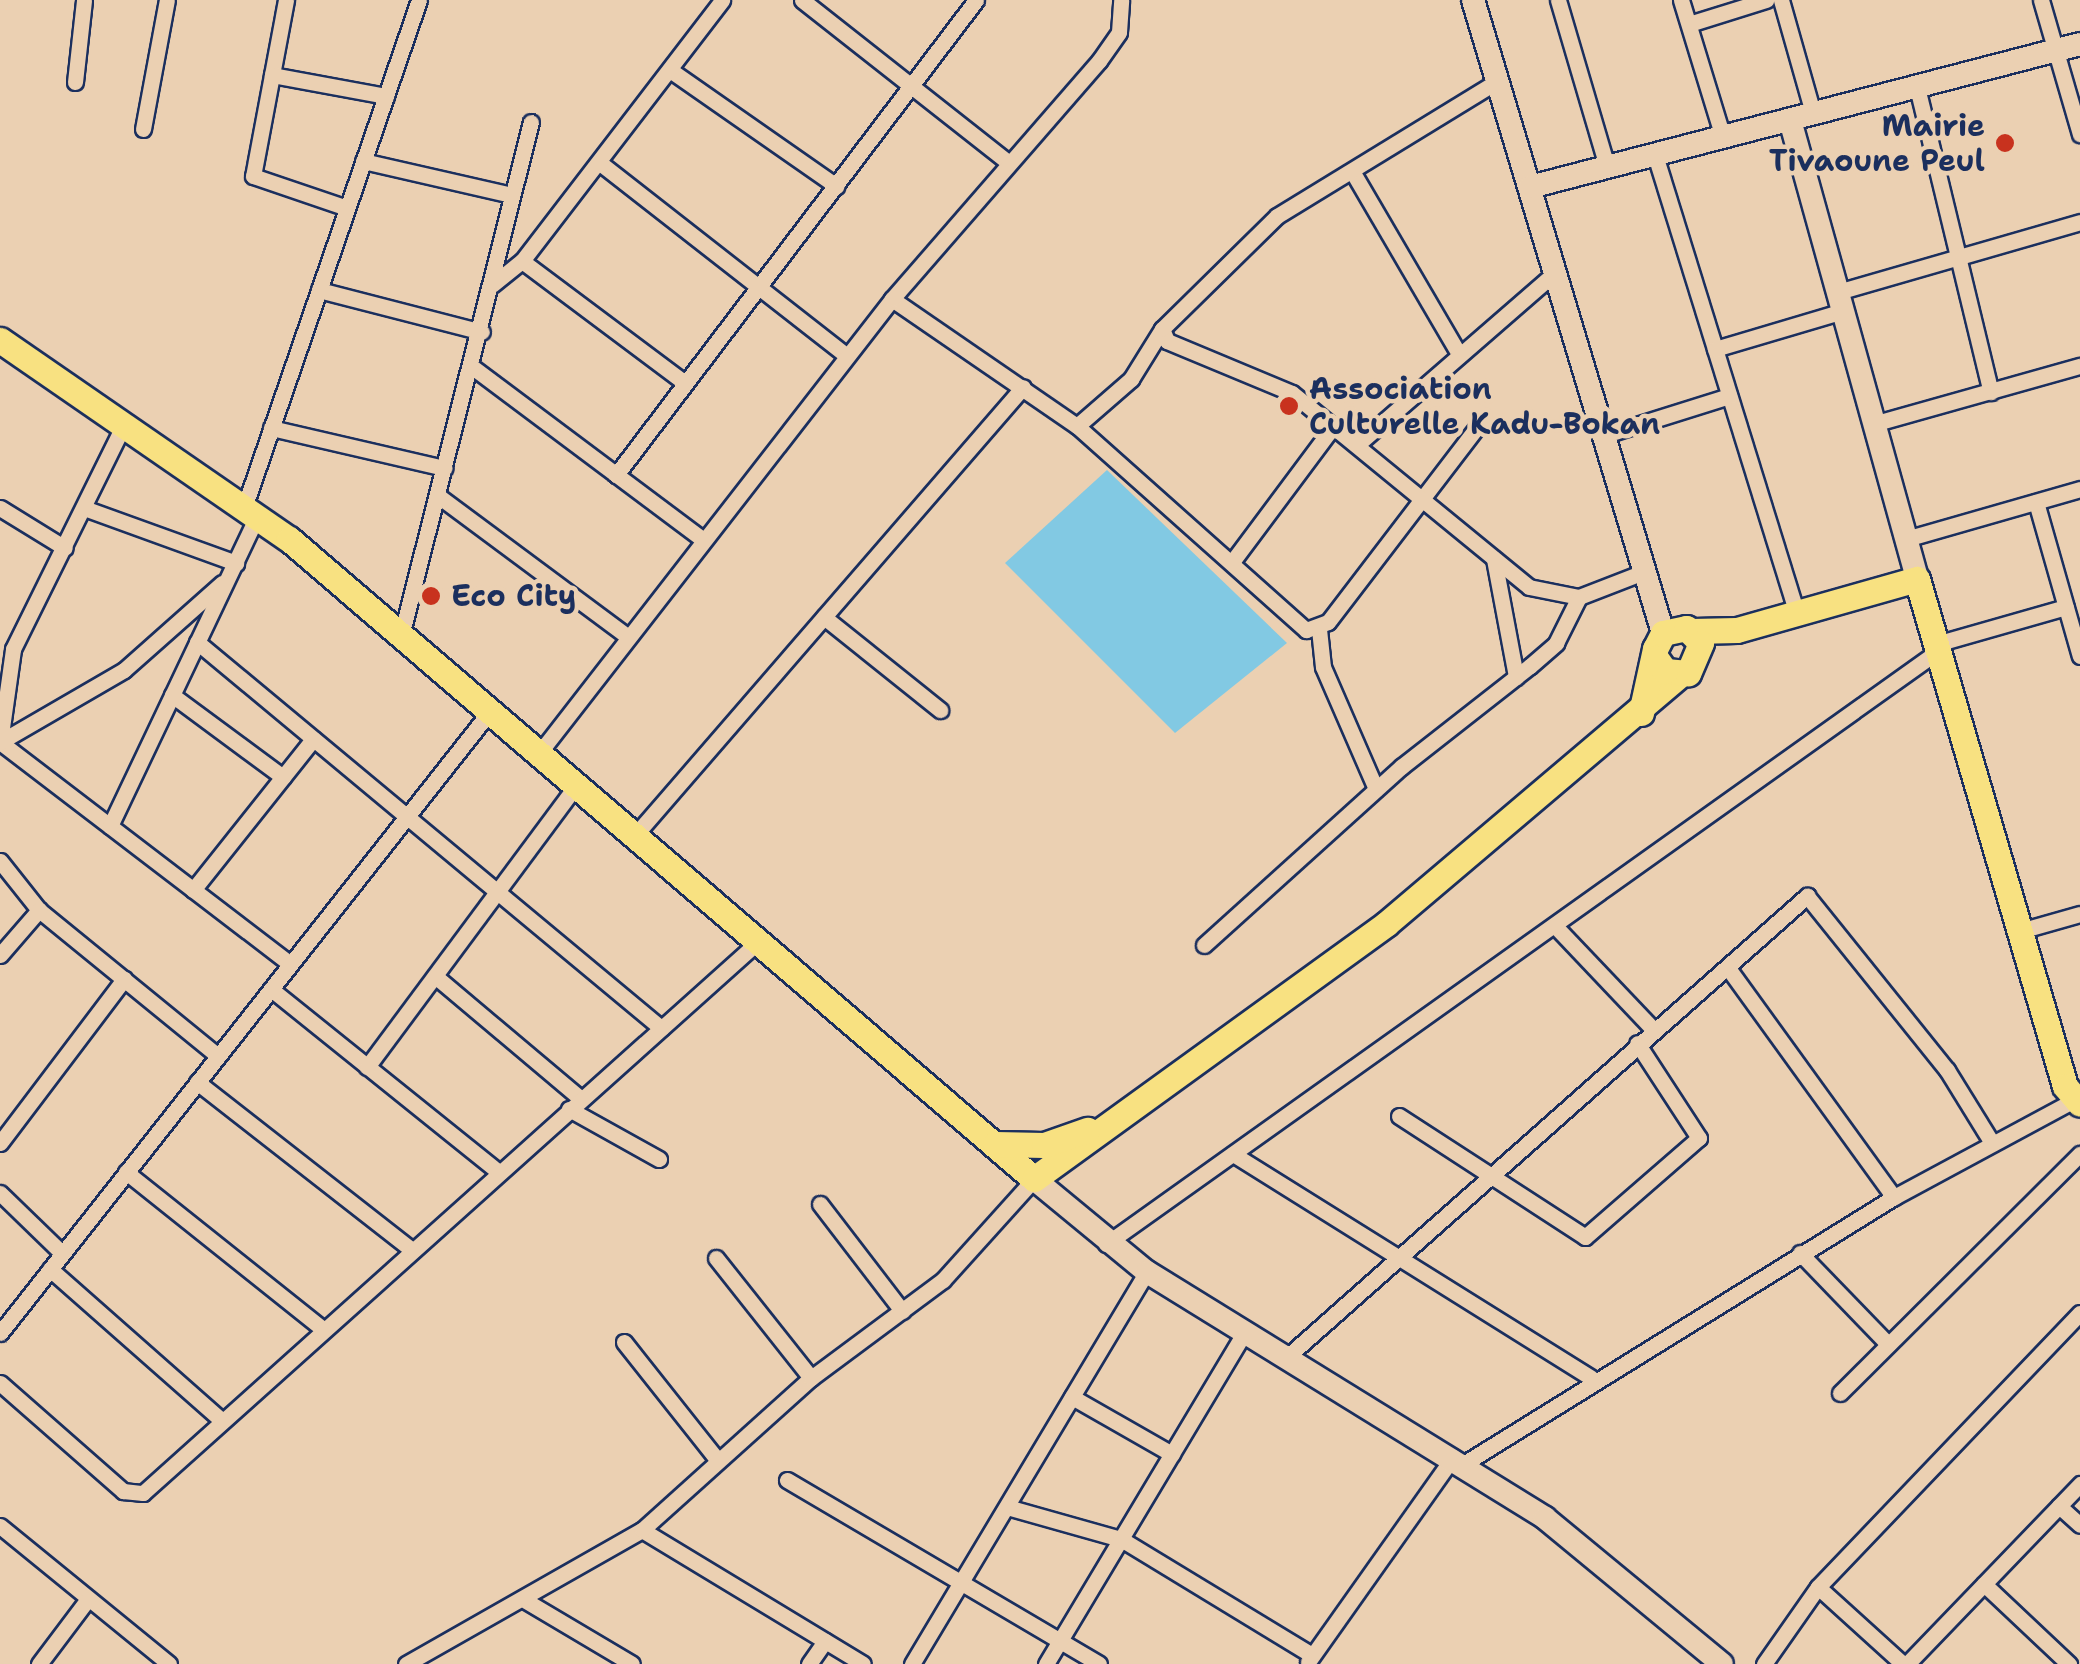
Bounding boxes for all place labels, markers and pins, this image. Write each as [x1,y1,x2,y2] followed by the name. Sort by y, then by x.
[1769,108,1985,178] place label: Mairie Tivaoune Peul
[1994,132,2016,154] marker: Mairie Tivaoune Peul
[1309,371,1660,442] place label: Association Culturelle Kadu-Bokan
[1278,395,1300,417] marker: Association Culturelle Kadu-Bokan
[451,578,576,614] place label: Eco City
[420,585,442,607] marker: Eco City

